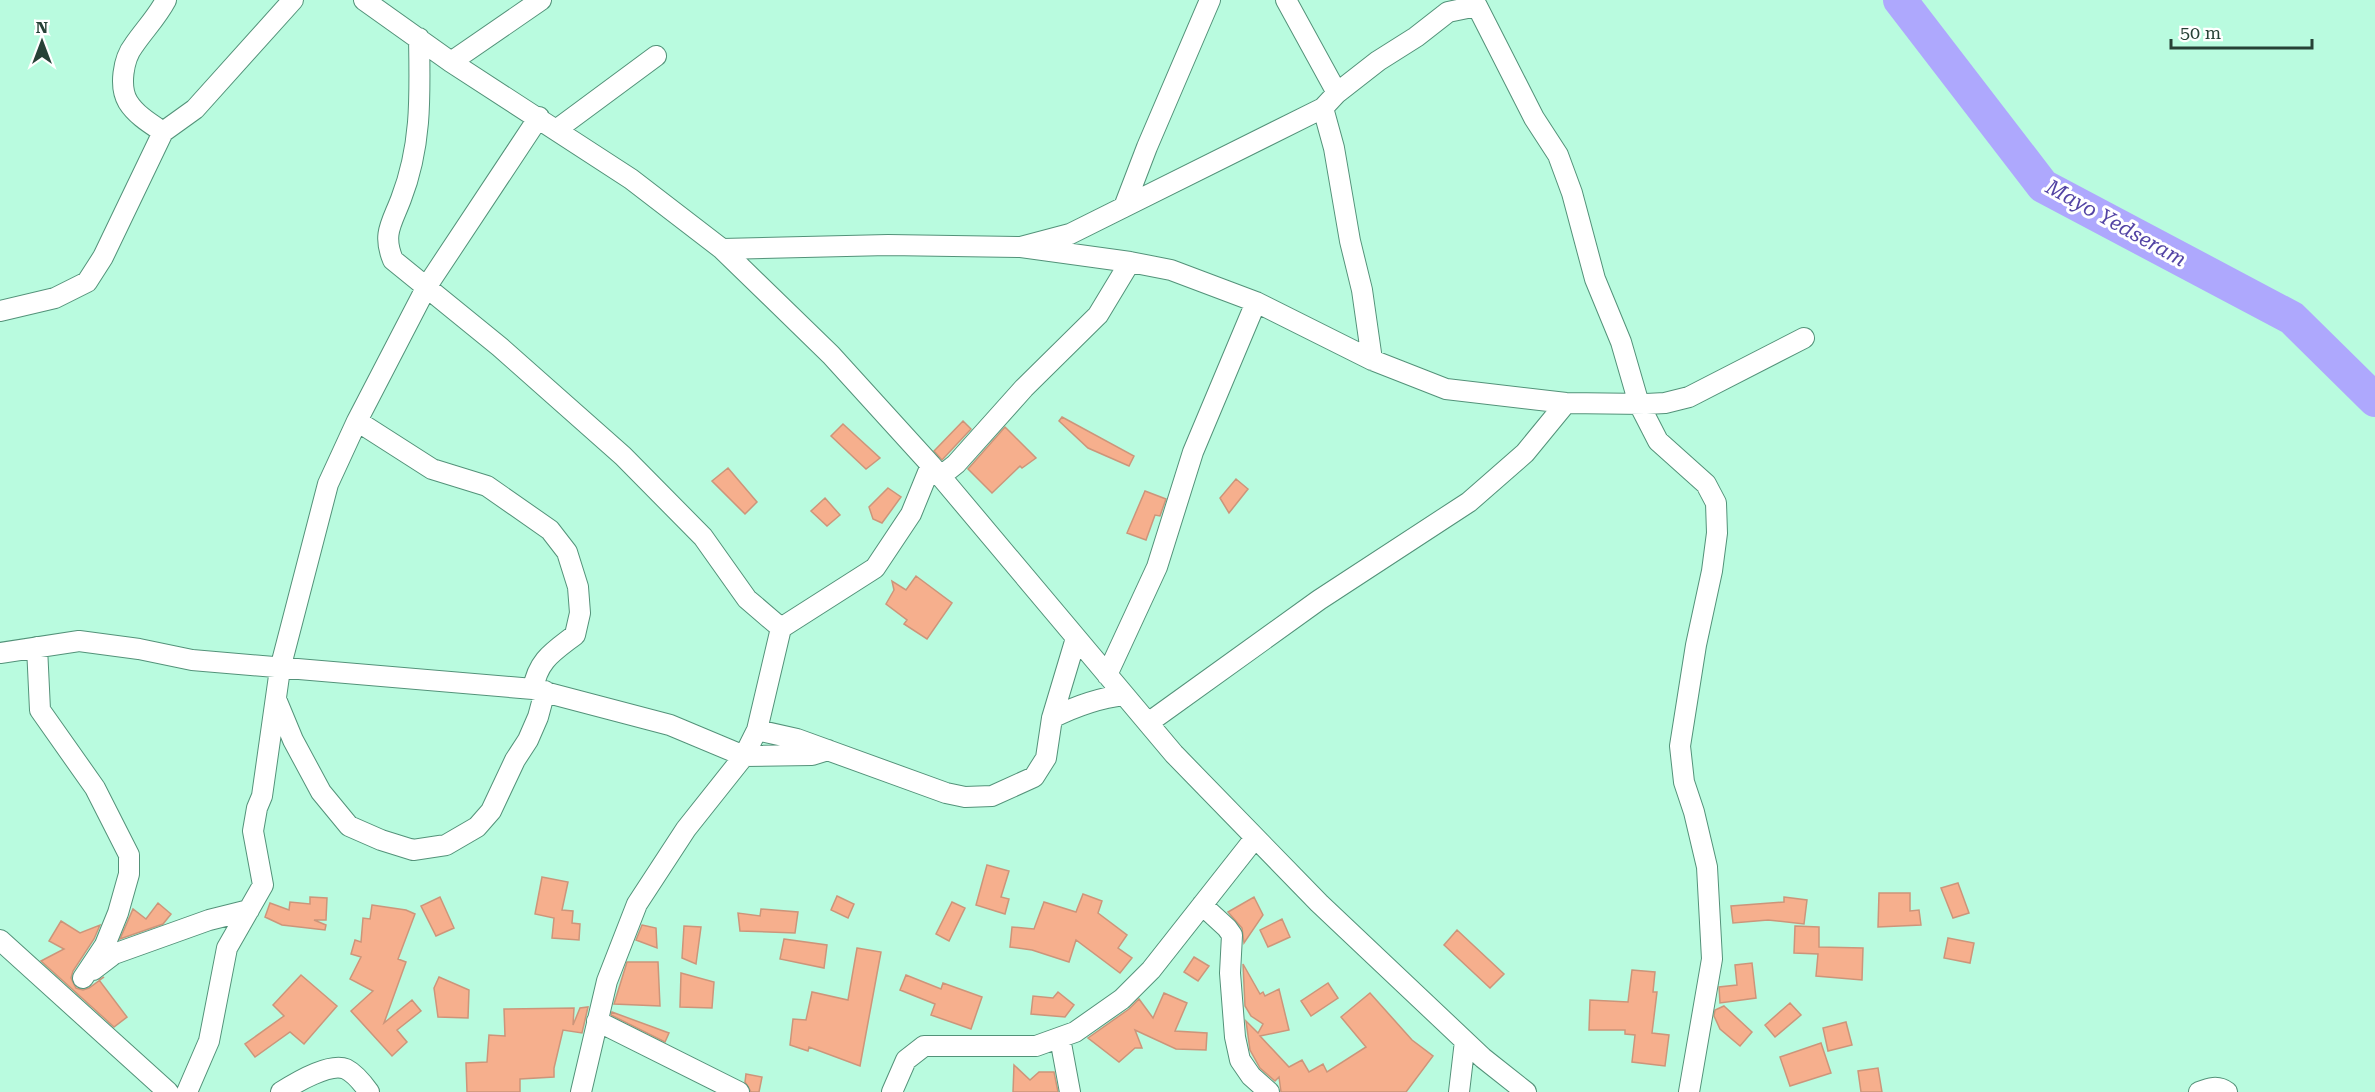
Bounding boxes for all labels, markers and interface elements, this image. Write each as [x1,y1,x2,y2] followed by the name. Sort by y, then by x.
[12,12,72,72] north arrow
[2171,12,2312,50] scale bar
[36,18,48,37] text: N
[2180,22,2221,43] text: 50 m
[2041,174,2190,271] water label: Mayo Yedseram

